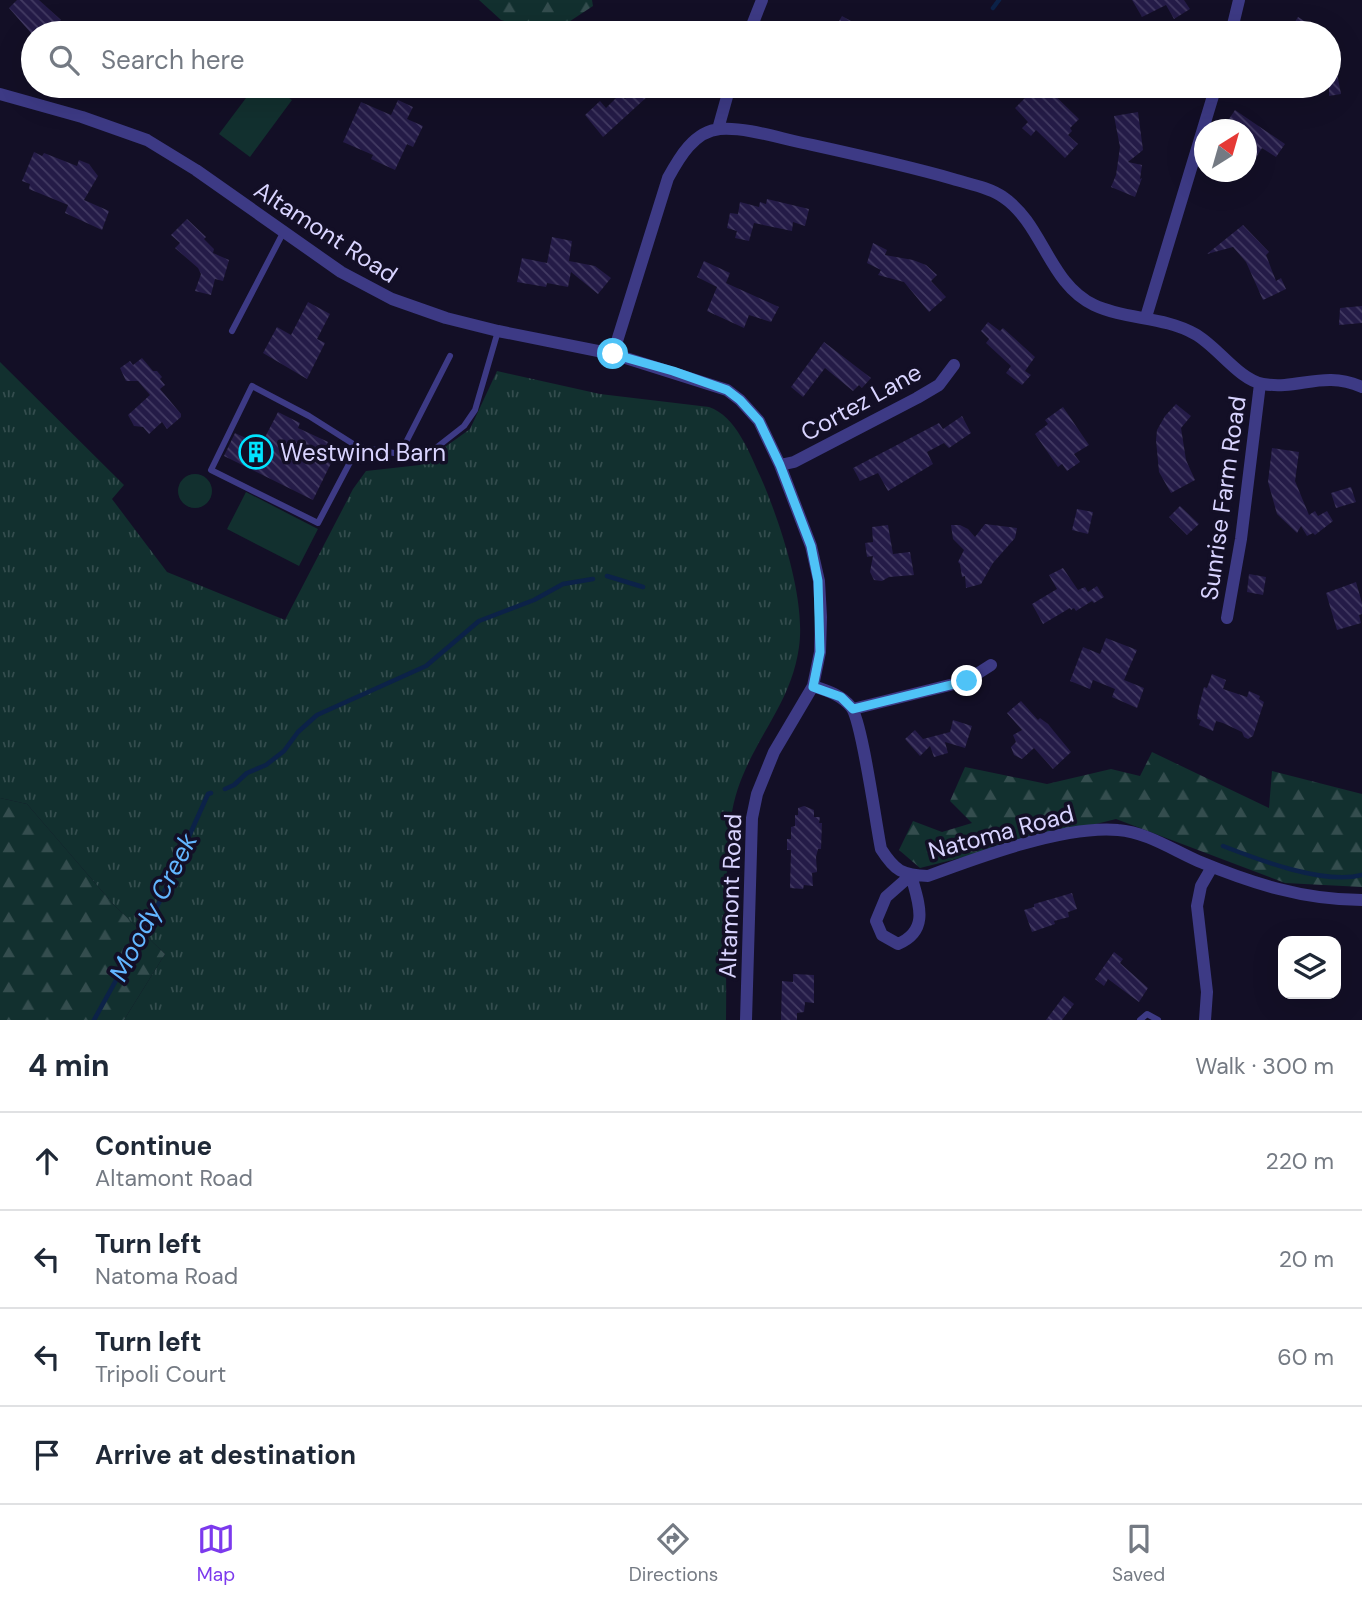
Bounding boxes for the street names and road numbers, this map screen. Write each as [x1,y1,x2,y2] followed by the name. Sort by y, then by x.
[248,174,404,290] street label: Altamont Road
[795,356,927,448] street label: Cortez Lane
[1193,394,1253,602] street label: Sunrise Farm Road
[925,798,1077,866] street label: Natoma Road
[712,813,748,979] street label: Altamont Road

